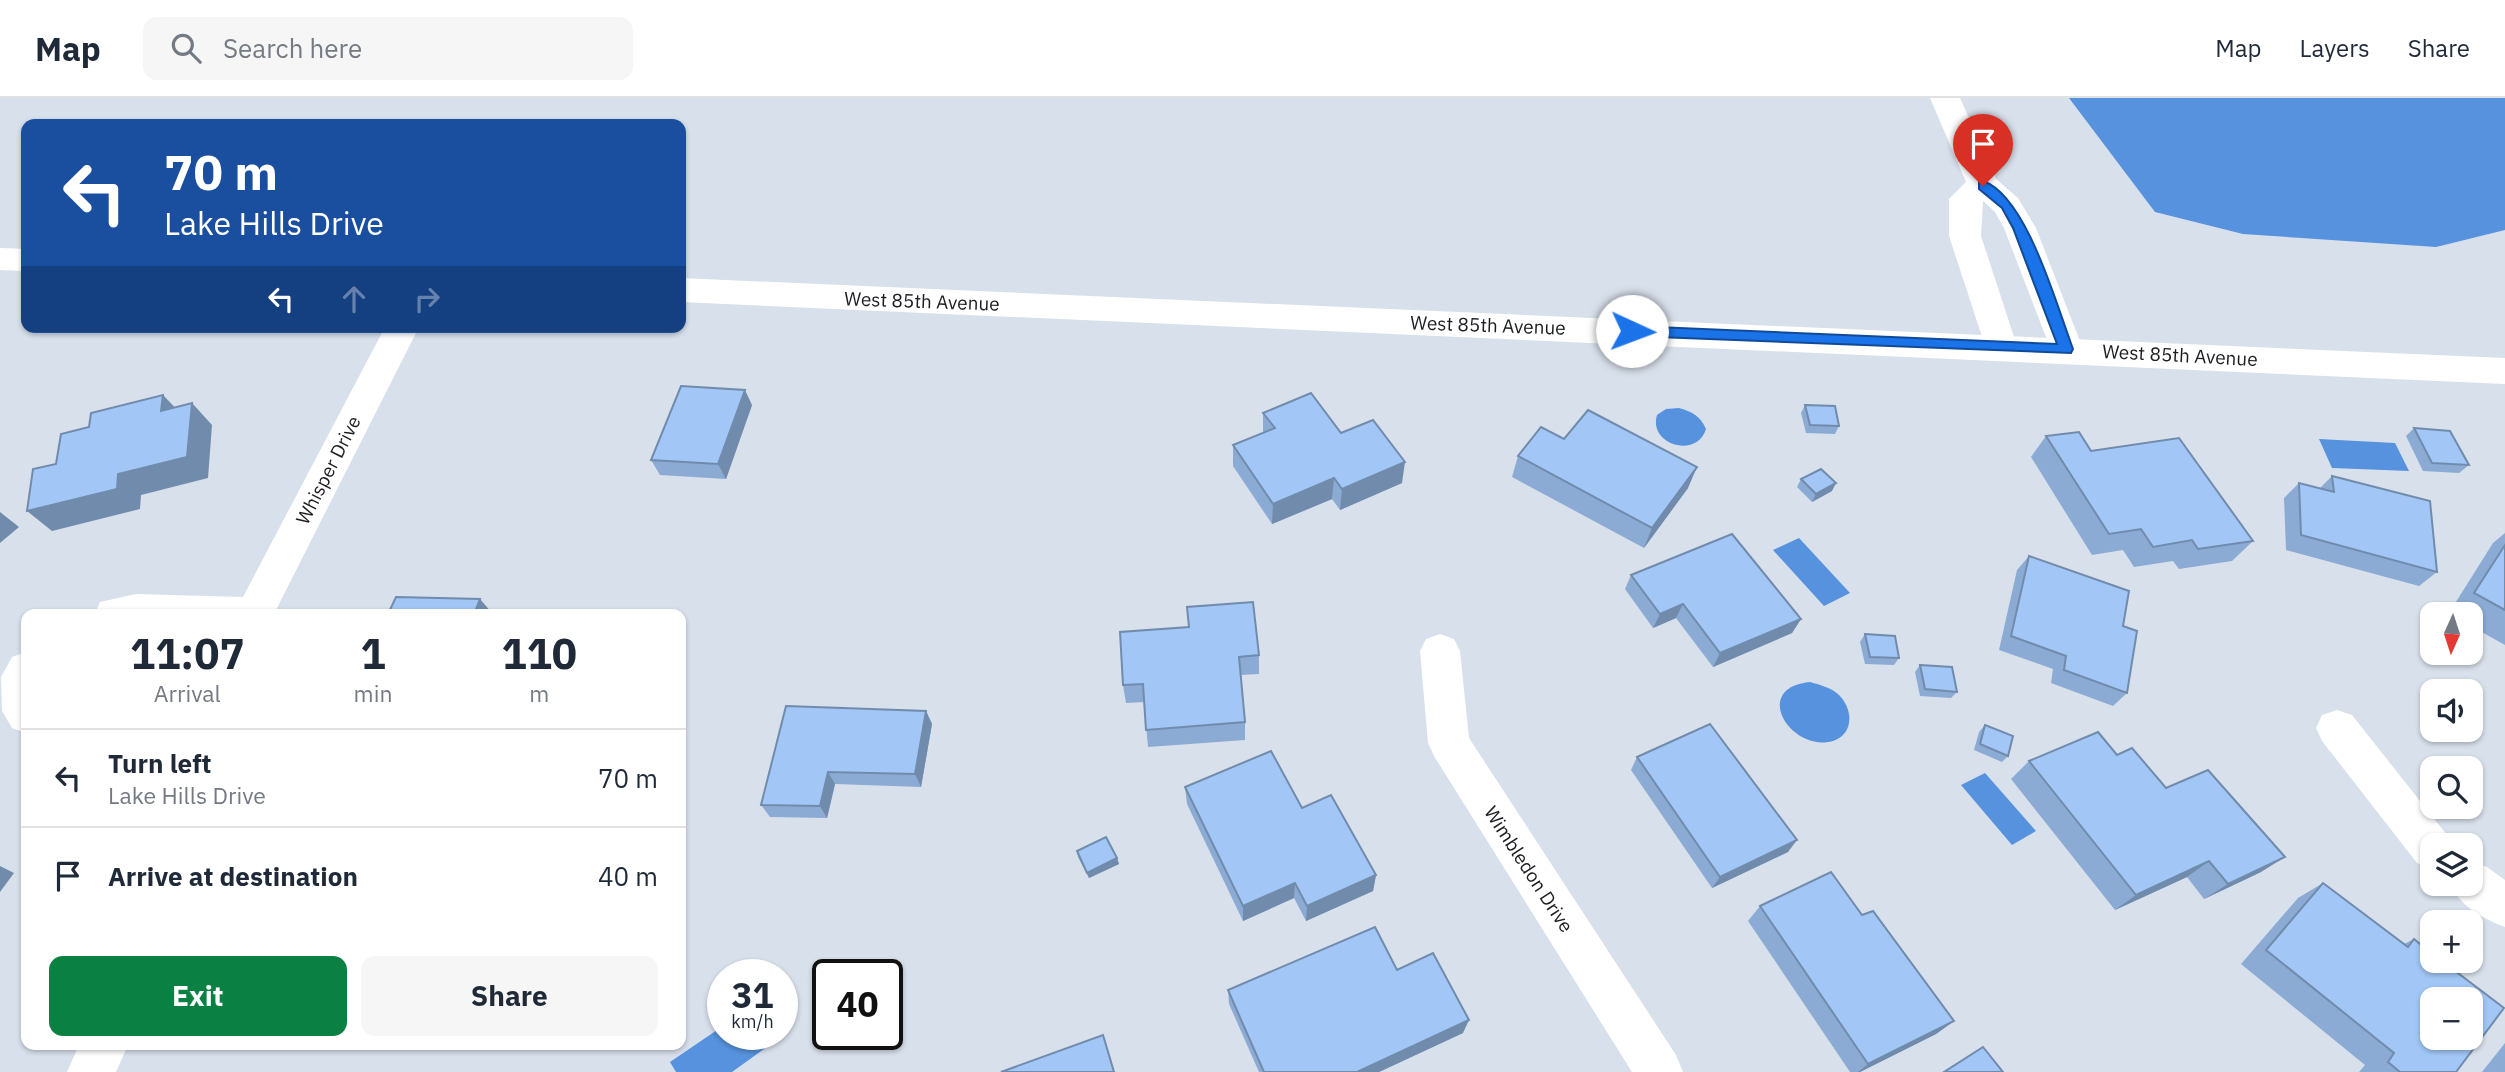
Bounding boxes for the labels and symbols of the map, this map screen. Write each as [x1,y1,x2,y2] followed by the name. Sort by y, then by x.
[1953,114,2013,186] pin
[844,286,1000,316] street label: West 85th Avenue
[1595,294,1669,368] position arrow
[1410,310,1566,340] street label: West 85th Avenue
[2102,339,2258,371] street label: West 85th Avenue
[290,412,366,528] street label: Whisper Drive
[2420,602,2483,665] north arrow
[1479,801,1579,937] street label: Wimbledon Drive
[812,959,903,1050] speed limit sign: 40

